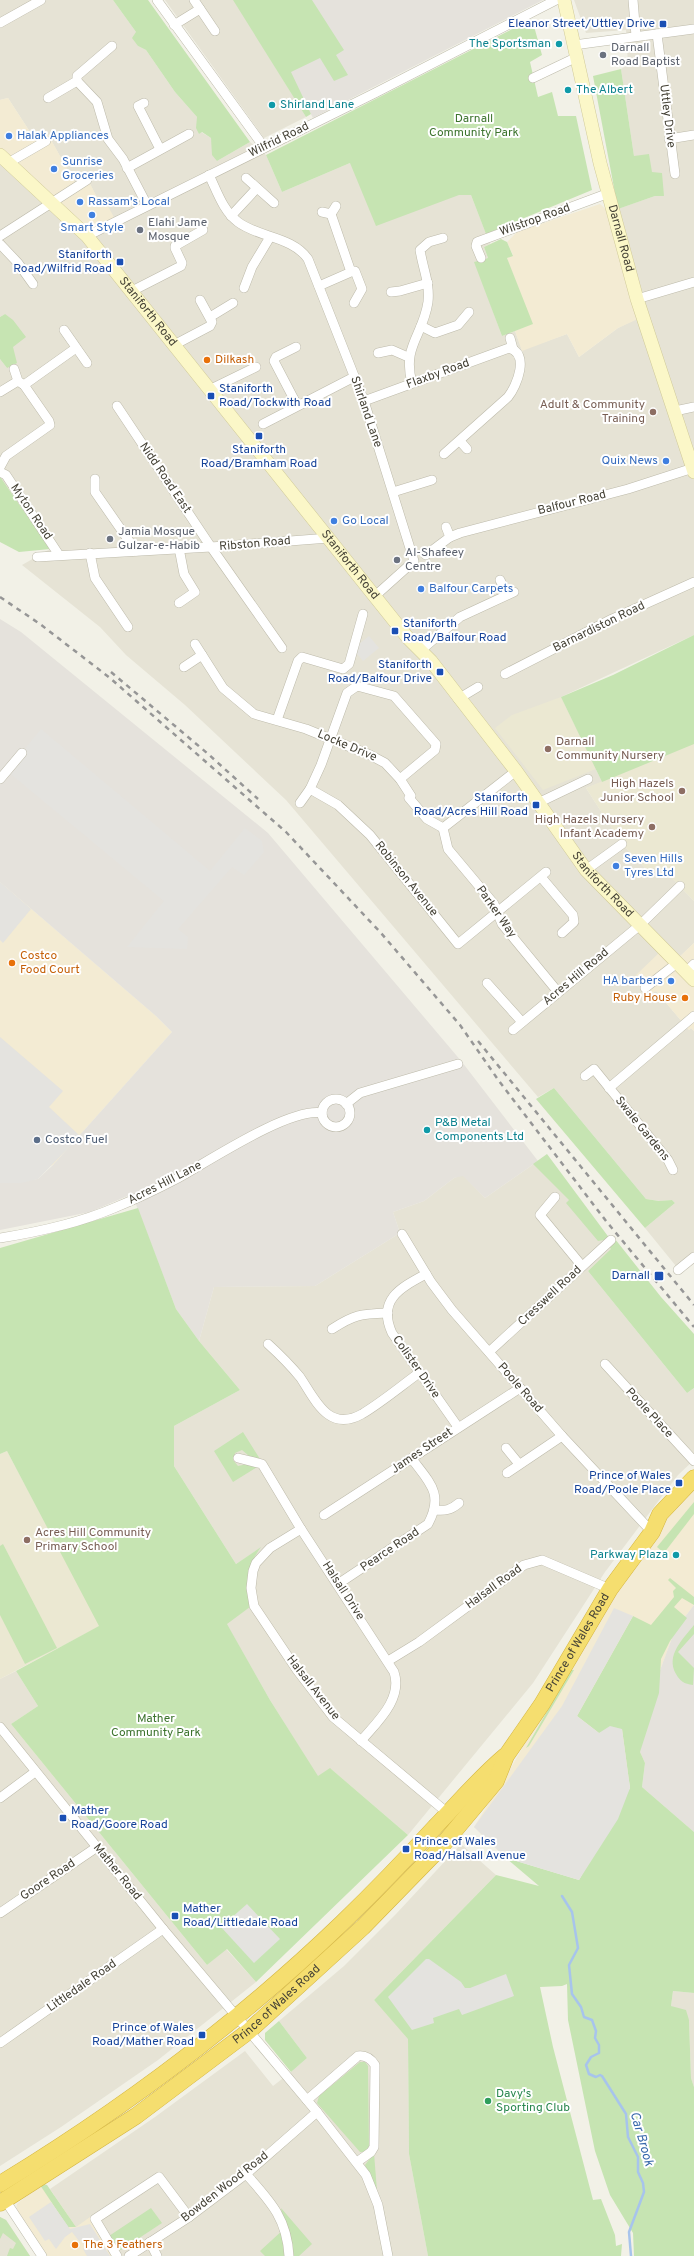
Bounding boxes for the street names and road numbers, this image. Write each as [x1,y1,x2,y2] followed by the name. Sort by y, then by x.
[655,83,679,149] street label: Uttley Drive
[246,119,312,161] street label: Wilfrid Road
[497,200,573,240] street label: Wilstrop Road
[604,203,637,274] street label: Darnall Road
[115,274,180,350] street label: Staniforth Road
[404,355,472,393] street label: Flaxby Road
[346,374,386,450] street label: Shirland Lane
[135,440,195,516] street label: Nidd Road East
[6,481,56,543] street label: Myton Road
[536,487,608,519] street label: Balfour Road
[317,527,382,603] street label: Staniforth Road
[219,533,291,555] street label: Ribston Road
[550,598,648,656] street label: Barnardiston Road
[315,726,379,766] street label: Locke Drive
[371,838,441,920] street label: Robinson Avenue
[568,849,637,921] street label: Staniforth Road
[472,883,520,941] street label: Parker Way
[540,945,612,1009] street label: Acres Hill Road
[611,1093,673,1165] street label: Swale Gardens
[126,1158,204,1208] street label: Acres Hill Lane
[515,1262,585,1330] street label: Cresswell Road
[388,1332,444,1402] street label: Colister Drive
[494,1360,546,1416] street label: Poole Road
[622,1384,676,1442] street label: Poole Place
[388,1424,456,1478] street label: James Street
[357,1524,423,1576] street label: Pearce Road
[318,1559,368,1623] street label: Halsall Drive
[463,1561,525,1613] street label: Halsall Road
[543,1590,614,1695] street label: Prince of Wales Road
[283,1652,343,1724] street label: Halsall Avenue
[89,1840,145,1904] street label: Mather Road
[17,1856,79,1904] street label: Goore Road
[44,1956,120,2016] street label: Littledale Road
[230,1961,324,2048] street label: Prince of Wales Road
[178,2148,272,2226] street label: Bowden Wood Road

